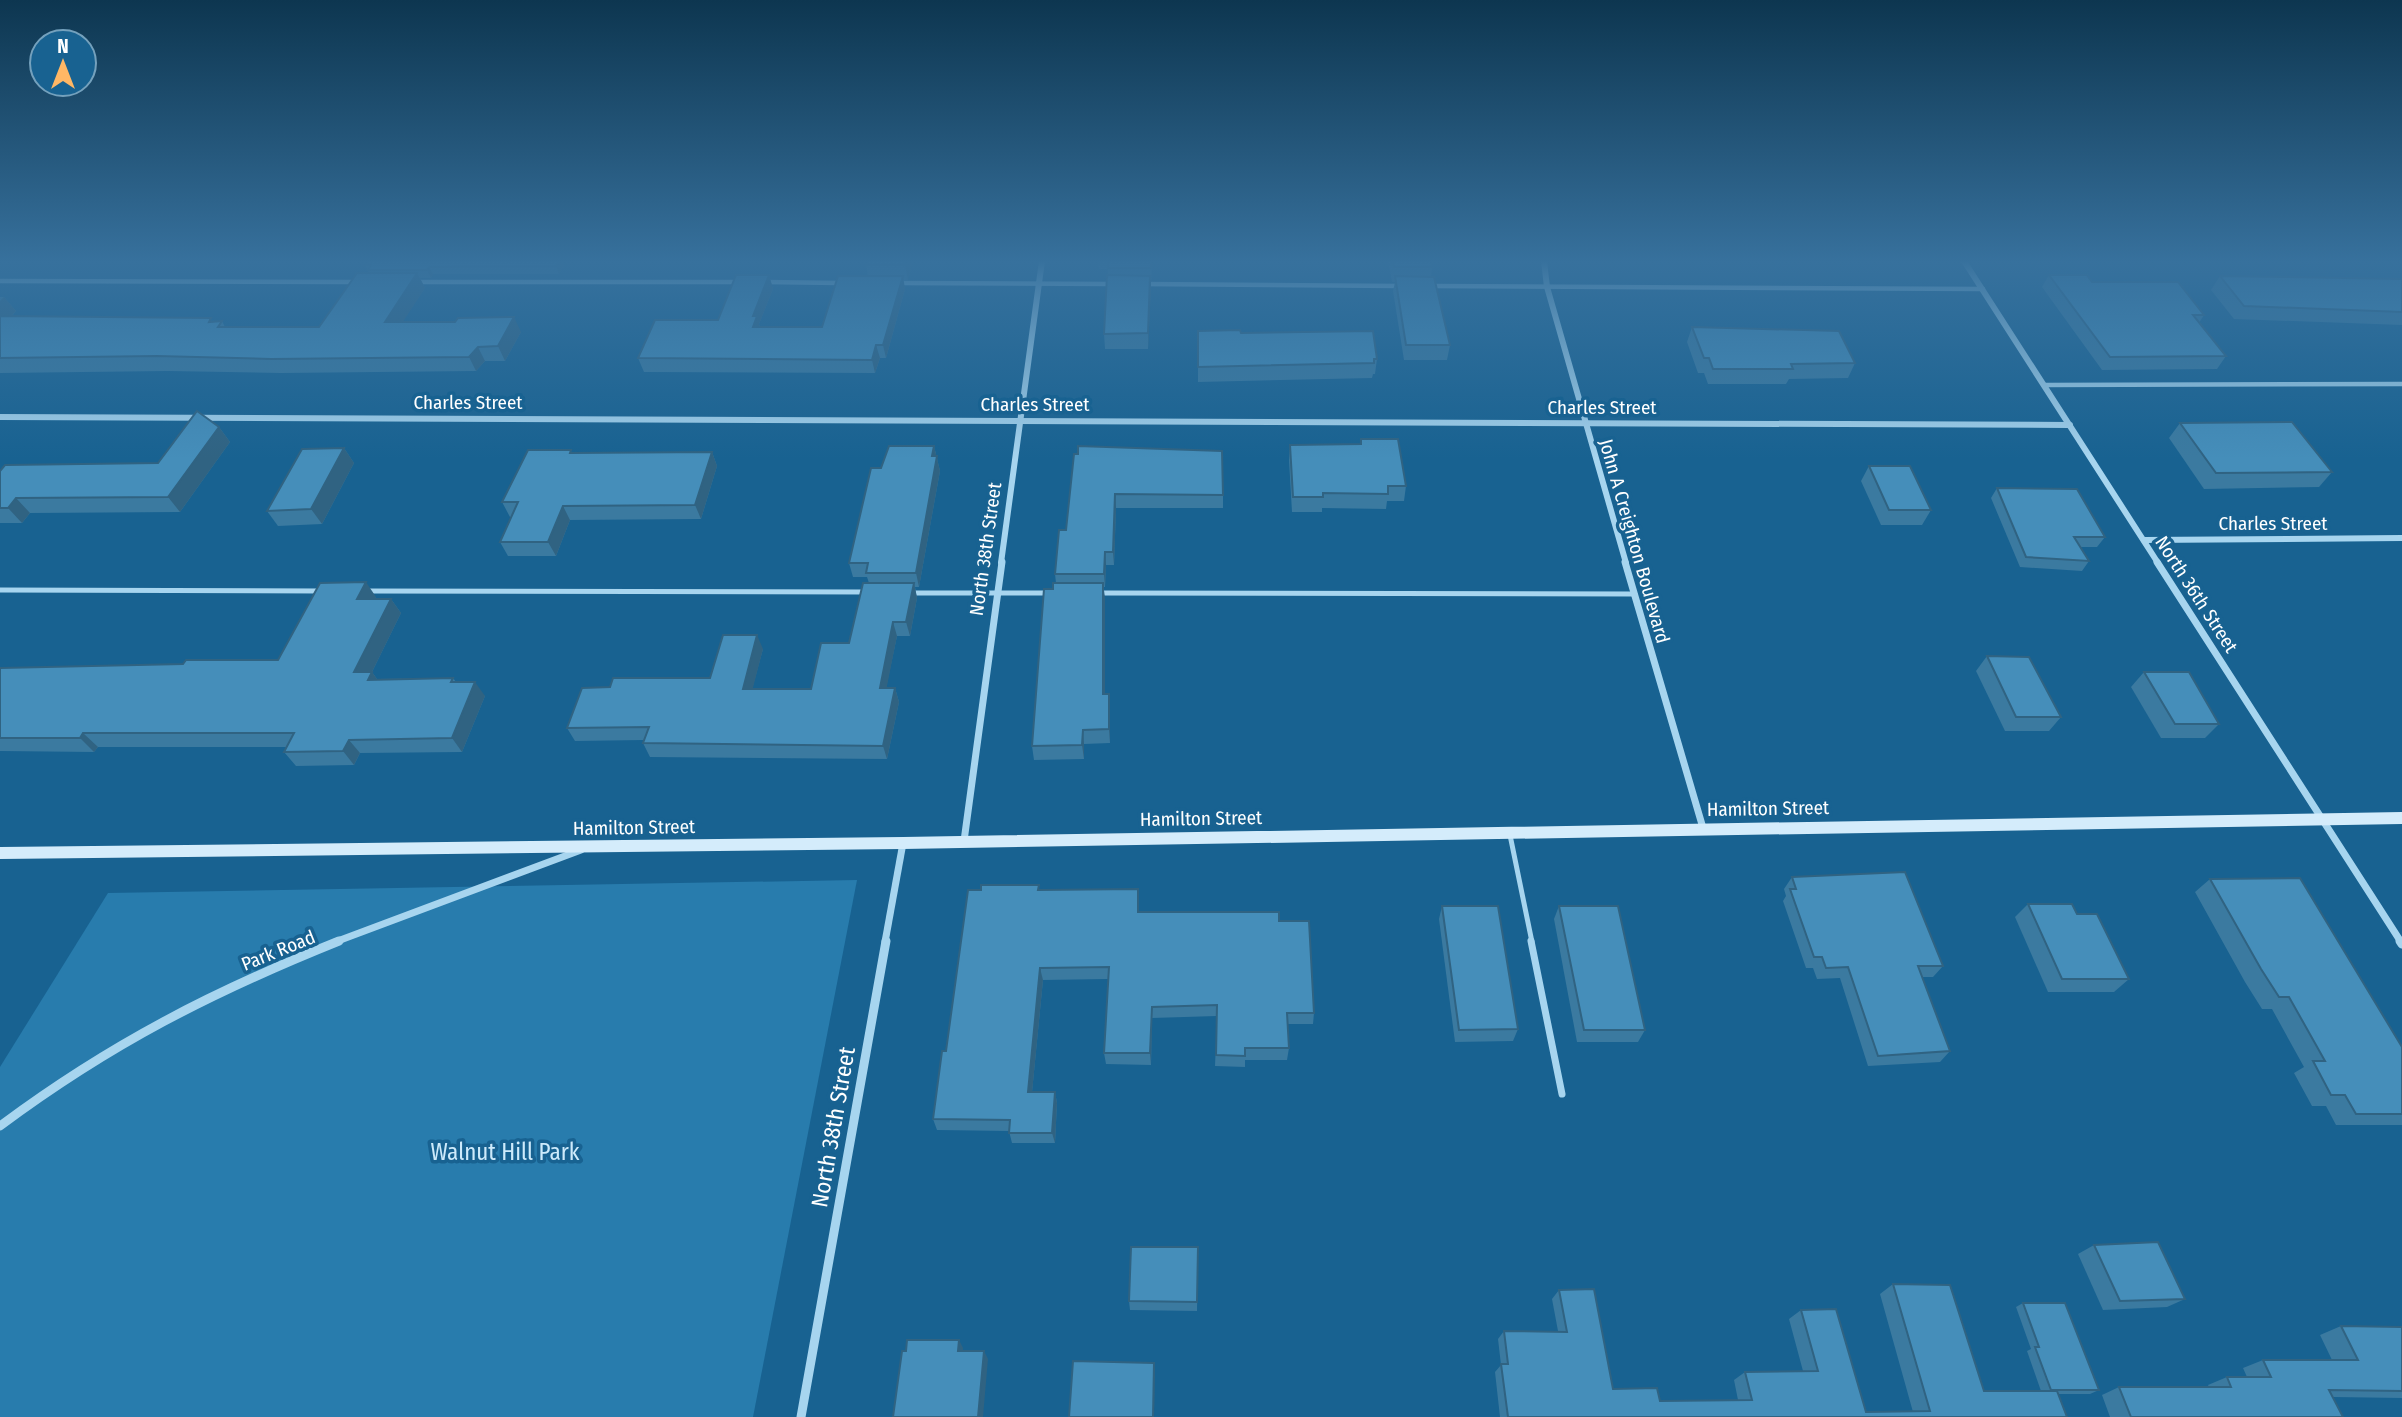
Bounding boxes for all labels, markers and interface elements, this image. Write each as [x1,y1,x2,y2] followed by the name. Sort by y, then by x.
[28,28,98,98] north arrow
[57,35,69,58] text: N
[413,391,523,414] street label: Charles Street
[980,393,1090,416] street label: Charles Street
[1547,396,1657,419] street label: Charles Street
[1594,436,1675,646] street label: John A Creighton Boulevard
[965,480,1006,617] street label: North 38th Street
[2218,512,2328,535] street label: Charles Street
[2150,532,2243,657] street label: North 36th Street
[1707,796,1830,821] street label: Hamilton Street
[1140,806,1263,831] street label: Hamilton Street
[573,815,696,840] street label: Hamilton Street
[238,925,318,976] street label: Park Road
[805,1044,861,1210] street label: North 38th Street
[431,1138,580,1166] park label: Walnut Hill Park

